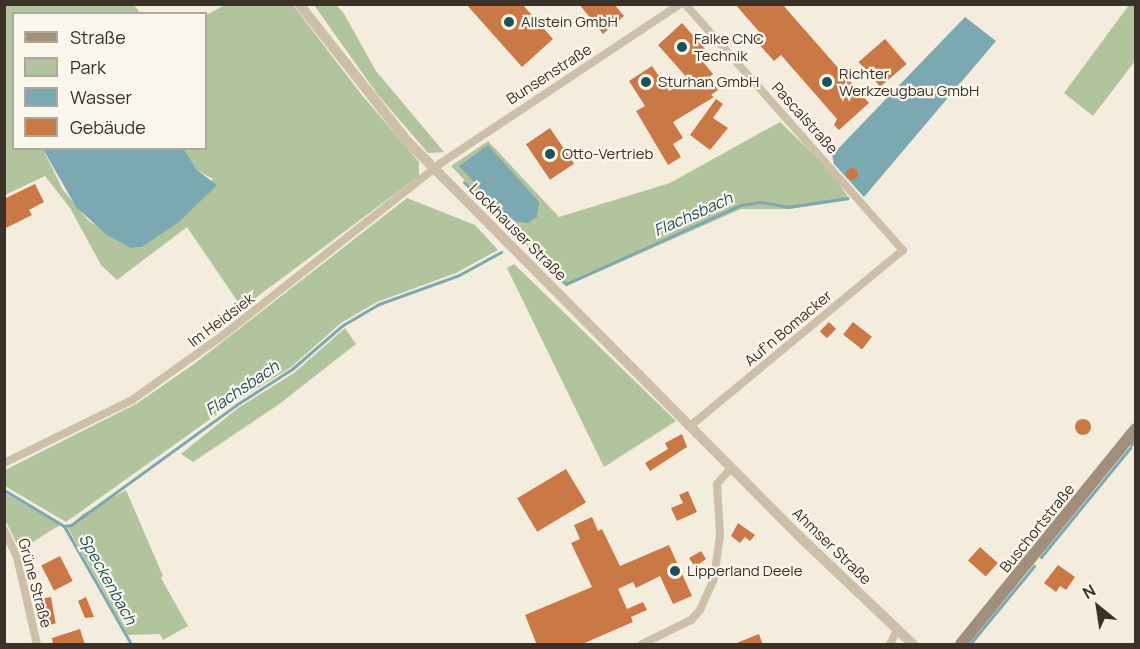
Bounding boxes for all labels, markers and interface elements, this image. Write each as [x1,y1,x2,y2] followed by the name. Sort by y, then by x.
[12,12,207,150] legend
[521,13,618,31] place label: Allstein GmbH
[502,15,516,29] marker: Allstein GmbH
[70,25,126,49] text: Straße
[694,29,764,64] place label: Falke CNC Technik
[503,40,595,108] street label: Bunsenstraße
[675,40,689,54] marker: Falke CNC Technik
[70,55,106,79] text: Park
[839,64,979,99] place label: Richter Werkzeugbau GmbH
[658,73,759,91] place label: Sturhan GmbH
[639,75,653,89] marker: Sturhan GmbH
[820,75,834,89] marker: Richter Werkzeugbau GmbH
[768,79,842,157] street label: Pascalstraße
[70,85,132,109] text: Wasser
[70,115,146,139] text: Gebäude
[562,145,653,163] place label: Otto-Vertrieb
[543,147,557,161] marker: Otto-Vertrieb
[466,180,570,284] street label: Lockhauser Straße
[651,188,735,240] water label: Flachsbach
[741,286,835,370] street label: Auf'n Bomacker
[184,289,258,351] street label: Im Heidsiek
[202,357,282,419] water label: Flachsbach
[996,480,1078,576] street label: Buschortstraße
[789,504,875,588] street label: Ahmser Straße
[75,530,141,628] water label: Speckenbach
[14,536,56,630] street label: Grüne Straße
[687,562,803,580] place label: Lipperland Deele
[668,564,682,578] marker: Lipperland Deele
[1068,577,1128,637] north arrow
[1079,579,1099,604] text: N

